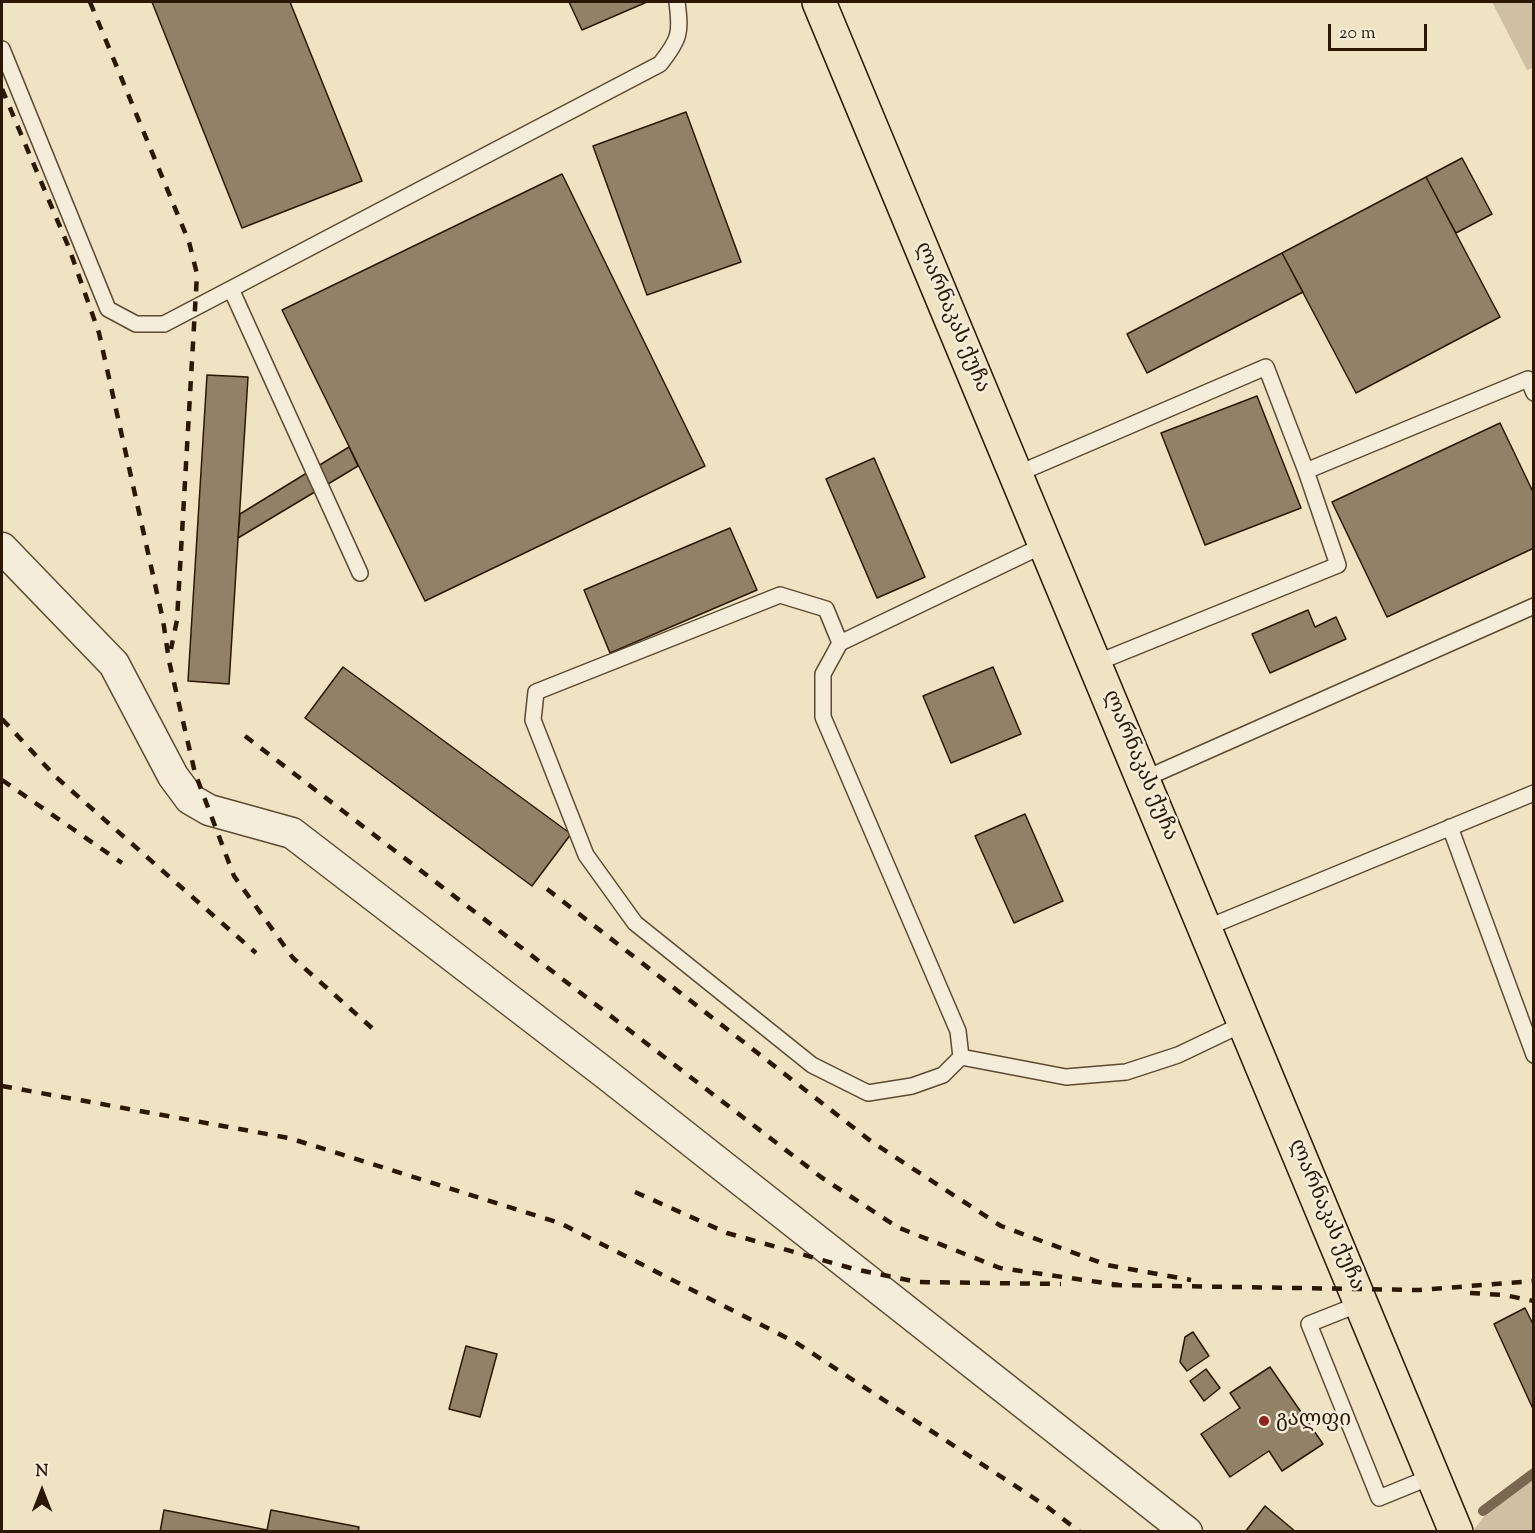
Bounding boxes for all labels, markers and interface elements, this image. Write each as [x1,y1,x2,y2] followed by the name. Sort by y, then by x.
[1331,12,1430,50] scale bar
[1339,21,1376,47] text: 20 m
[908,239,994,397] street label: ლარნაკას ქუჩა
[1096,687,1182,845] street label: ლარნაკას ქუჩა
[1282,1136,1368,1294] street label: ლარნაკას ქუჩა
[1276,1408,1351,1434] place label: გალფი
[1257,1414,1271,1428] marker: გალფი
[12,1461,72,1521] north arrow
[36,1461,48,1484] text: N

